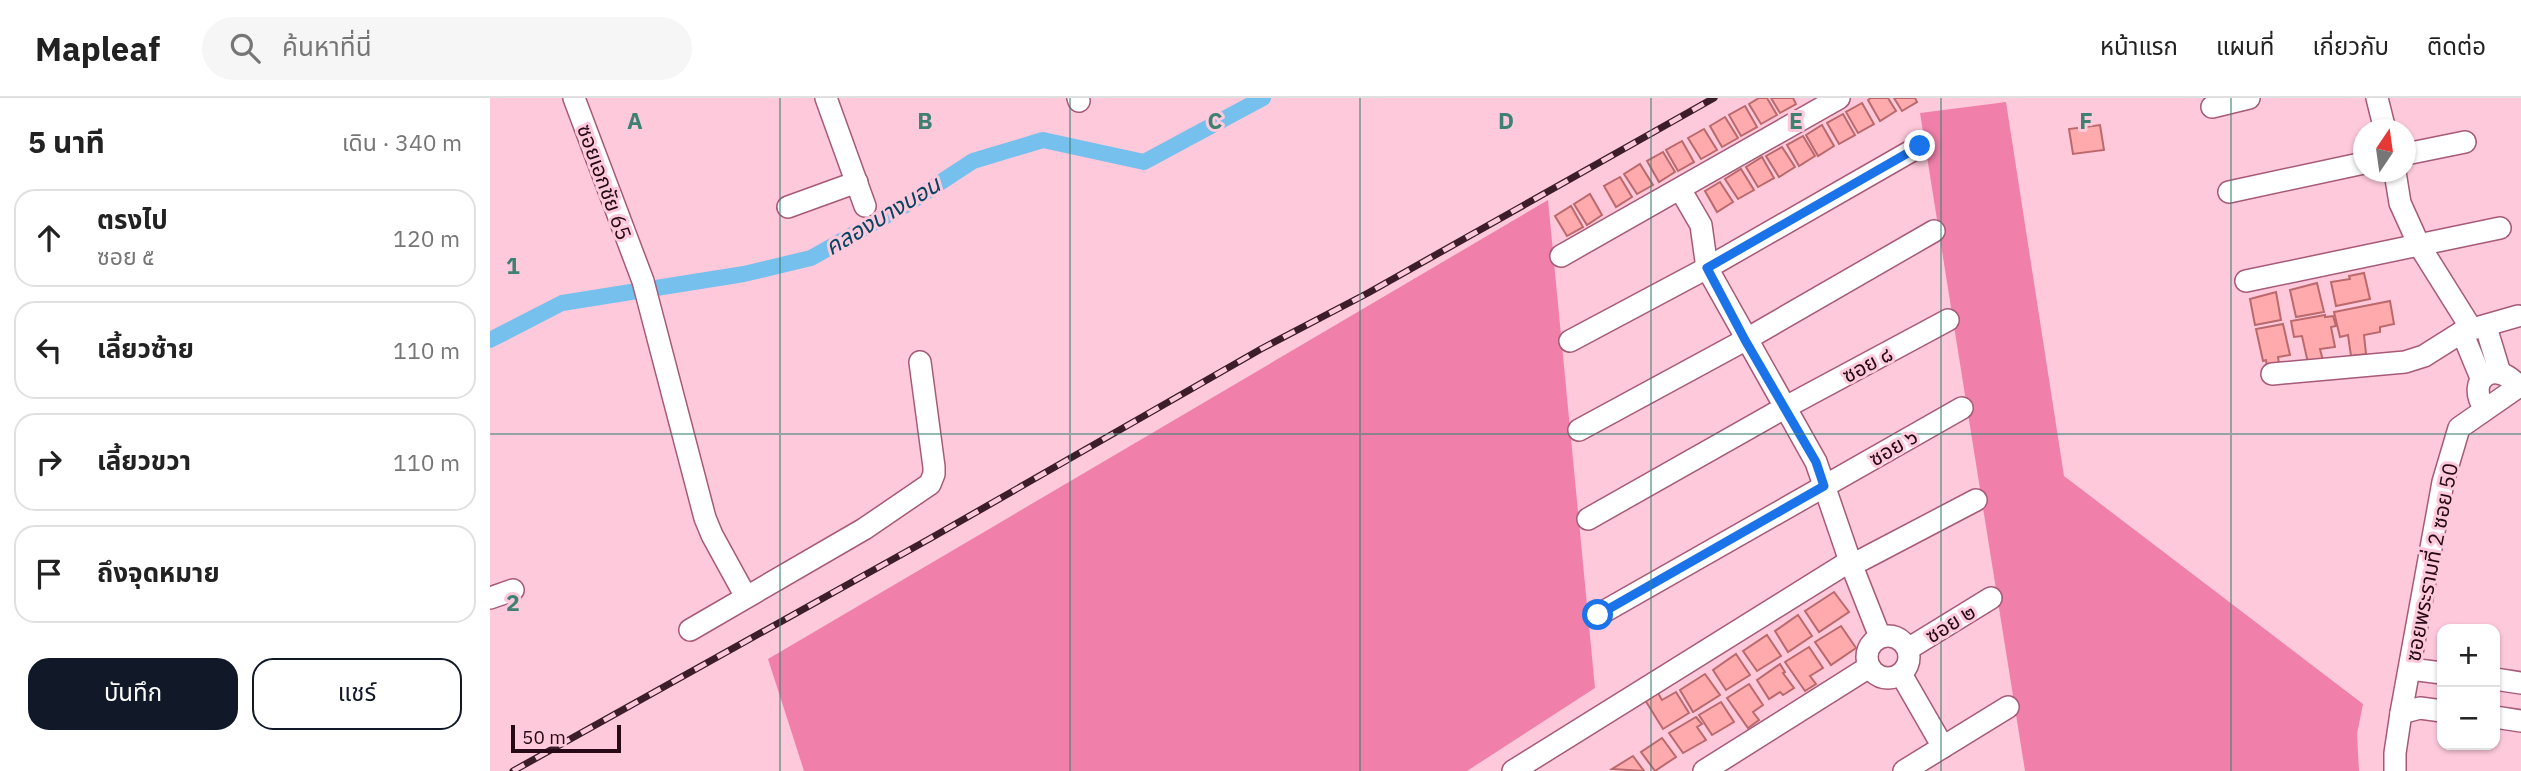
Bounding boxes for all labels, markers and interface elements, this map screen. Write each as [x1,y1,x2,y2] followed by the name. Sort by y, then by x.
[202,17,692,80] search box
[35,27,160,70] text: Mapleaf
[226,29,264,67] icon: search
[282,29,372,63] text: ค้นหาที่นี่
[2100,30,2178,62] text: หน้าแรก
[2216,30,2274,62] text: แผนที่
[2312,30,2389,62] text: เกี่ยวกับ
[2427,30,2486,62] text: ติดต่อ
[627,105,643,135] text: A
[917,105,933,135] text: B
[1208,105,1223,135] text: C
[1498,105,1514,135] text: D
[1789,105,1803,135] text: E
[2079,105,2093,135] text: F
[2353,119,2416,182] north arrow
[571,120,639,244] street label: ซอยเอกชัย 65
[28,122,105,161] text: 5 นาที
[342,127,462,157] text: เดิน · 340 m
[1904,130,1935,161] route end
[819,168,947,261] water label: คลองบางบอน
[97,202,168,236] text: ตรงไป
[30,219,68,257] icon: ahead
[393,223,460,253] text: 120 m
[97,241,155,271] text: ซอย ๕
[506,250,520,280] text: 1
[30,331,68,369] icon: left
[97,331,194,365] text: เลี้ยวซ้าย
[393,335,460,365] text: 110 m
[1837,339,1897,389] street label: ซอย ๘
[1863,422,1923,472] street label: ซอย ๖
[30,443,68,481] icon: right
[97,443,191,477] text: เลี้ยวขวา
[393,447,460,477] text: 110 m
[2398,460,2464,664] street label: ซอยพระรามที่ 2 ซอย 50
[30,555,68,593] icon: arrive
[97,555,220,589] text: ถึงจุดหมาย
[506,587,520,617] text: 2
[1920,597,1980,649] street label: ซอย ๒
[1582,599,1613,630] route start
[2437,624,2500,750] map controls
[2437,624,2500,687] button: +
[28,658,238,730] button: บันทึก
[252,658,462,730] button: แชร์
[2437,687,2500,750] button: −
[511,722,621,754] scale bar
[522,725,566,749] text: 50 m

